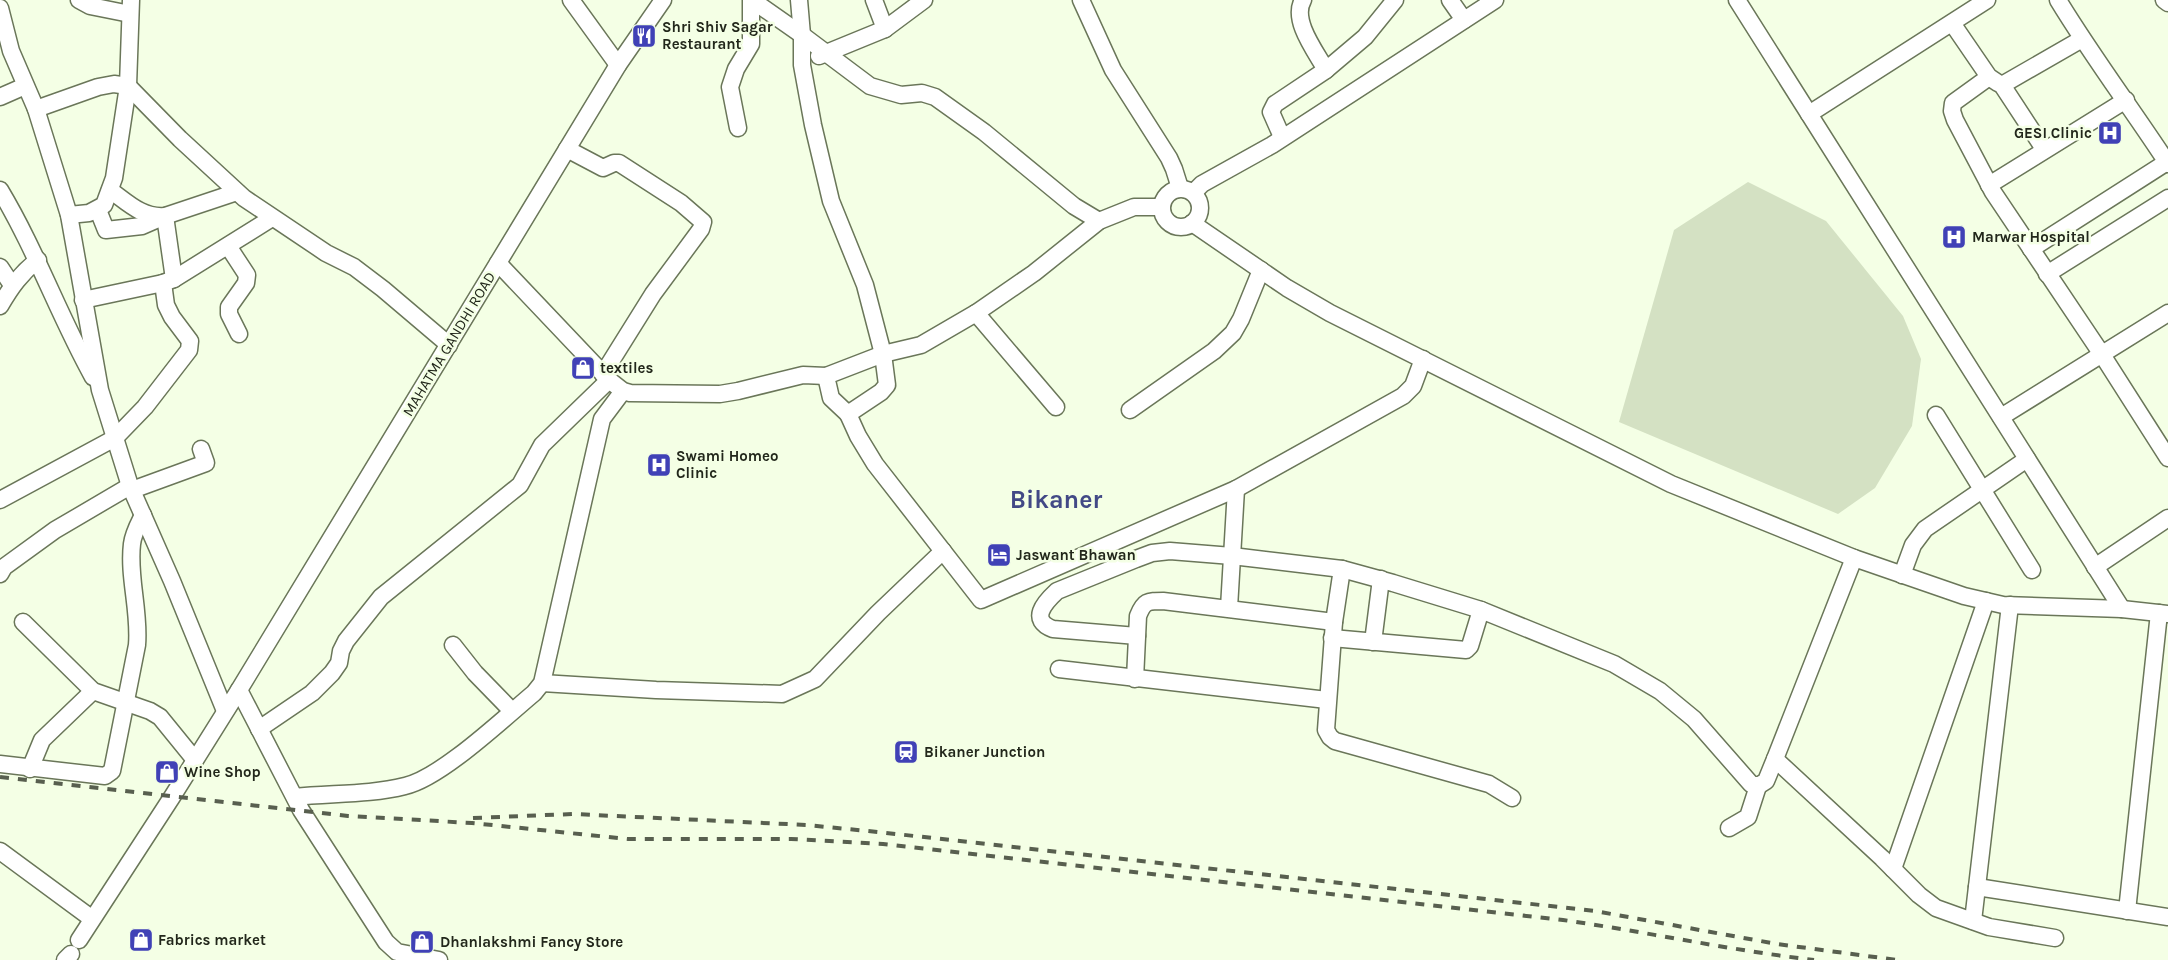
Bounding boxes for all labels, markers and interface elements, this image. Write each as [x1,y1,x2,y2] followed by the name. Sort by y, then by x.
[662,18,773,53] place label: Shri Shiv Sagar Restaurant
[631,23,657,49] restaurant icon: Shri Shiv Sagar Restaurant
[2097,120,2123,146] hospital icon: GESI Clinic
[2014,124,2092,142] place label: GESI Clinic
[1941,224,1967,250] hospital icon: Marwar Hospital
[1972,228,2090,246] place label: Marwar Hospital
[399,268,499,420] street label: MAHATMA GANDHI ROAD
[570,355,596,381] shop icon: textiles
[600,359,654,377] place label: textiles
[676,447,778,482] place label: Swami Homeo Clinic
[646,452,672,478] hospital icon: Swami Homeo Clinic
[1010,485,1102,514] district label: Bikaner
[986,542,1012,568] hotel icon: Jaswant Bhawan
[1016,546,1136,564] place label: Jaswant Bhawan
[893,739,919,765] station icon: Bikaner Junction
[924,743,1045,761] place label: Bikaner Junction
[154,759,180,785] shop icon: Wine Shop
[184,763,261,781] place label: Wine Shop
[128,927,154,953] shop icon: Fabrics market
[409,929,435,955] shop icon: Dhanlakshmi Fancy Store
[158,931,266,949] place label: Fabrics market
[440,933,623,951] place label: Dhanlakshmi Fancy Store

